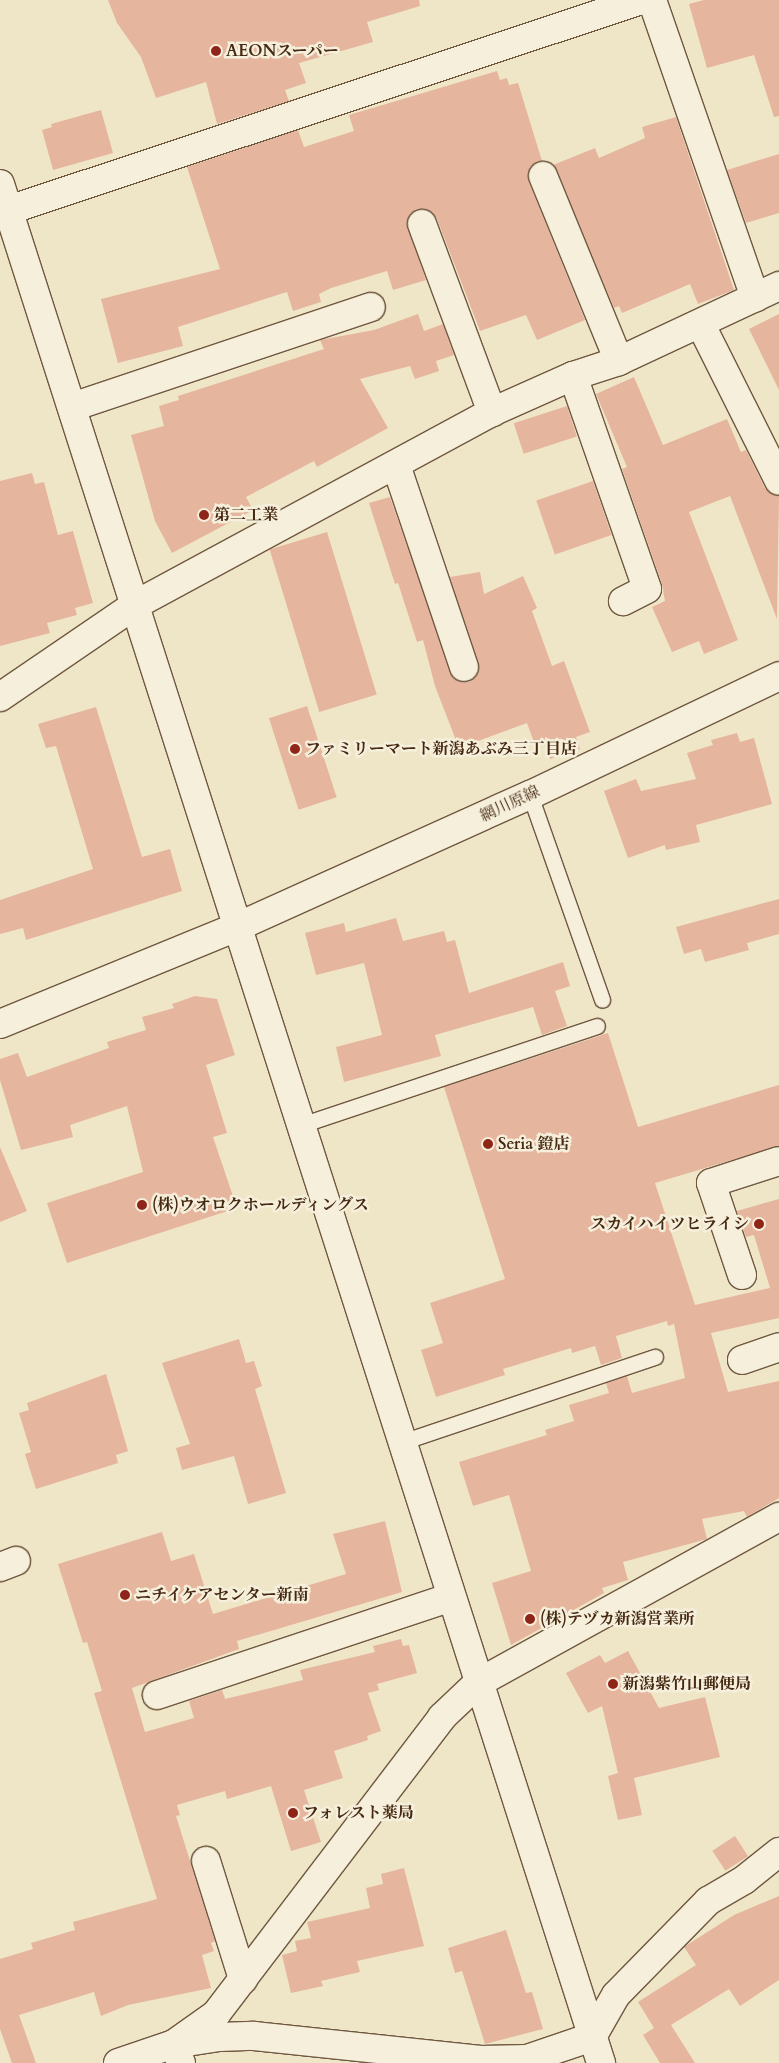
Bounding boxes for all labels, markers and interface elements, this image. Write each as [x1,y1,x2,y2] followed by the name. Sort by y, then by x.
[226,41,340,61] place label: AEONスーパー
[210,45,222,57] marker: AEONスーパー
[214,505,278,525] place label: 第二工業
[198,509,210,521] marker: 第二工業
[305,739,577,759] place label: ファミリーマート新潟あぶみ三丁目店
[289,743,301,755] marker: ファミリーマート新潟あぶみ三丁目店
[477,782,543,826] street label: 網川原線
[498,1134,570,1154] place label: Seria 鐙店
[482,1138,494,1150] marker: Seria 鐙店
[152,1195,371,1215] place label: (株)ウオロクホールディングス
[136,1199,148,1211] marker: (株)ウオロクホールディングス
[589,1214,749,1234] place label: スカイハイツヒライシ
[753,1218,765,1230] marker: スカイハイツヒライシ
[135,1585,311,1605] place label: ニチイケアセンター新南
[119,1589,131,1601] marker: ニチイケアセンター新南
[540,1609,695,1629] place label: (株)テヅカ新潟営業所
[524,1613,536,1625] marker: (株)テヅカ新潟営業所
[623,1674,751,1694] place label: 新潟紫竹山郵便局
[607,1678,619,1690] marker: 新潟紫竹山郵便局
[303,1803,415,1823] place label: フォレスト薬局
[287,1807,299,1819] marker: フォレスト薬局

